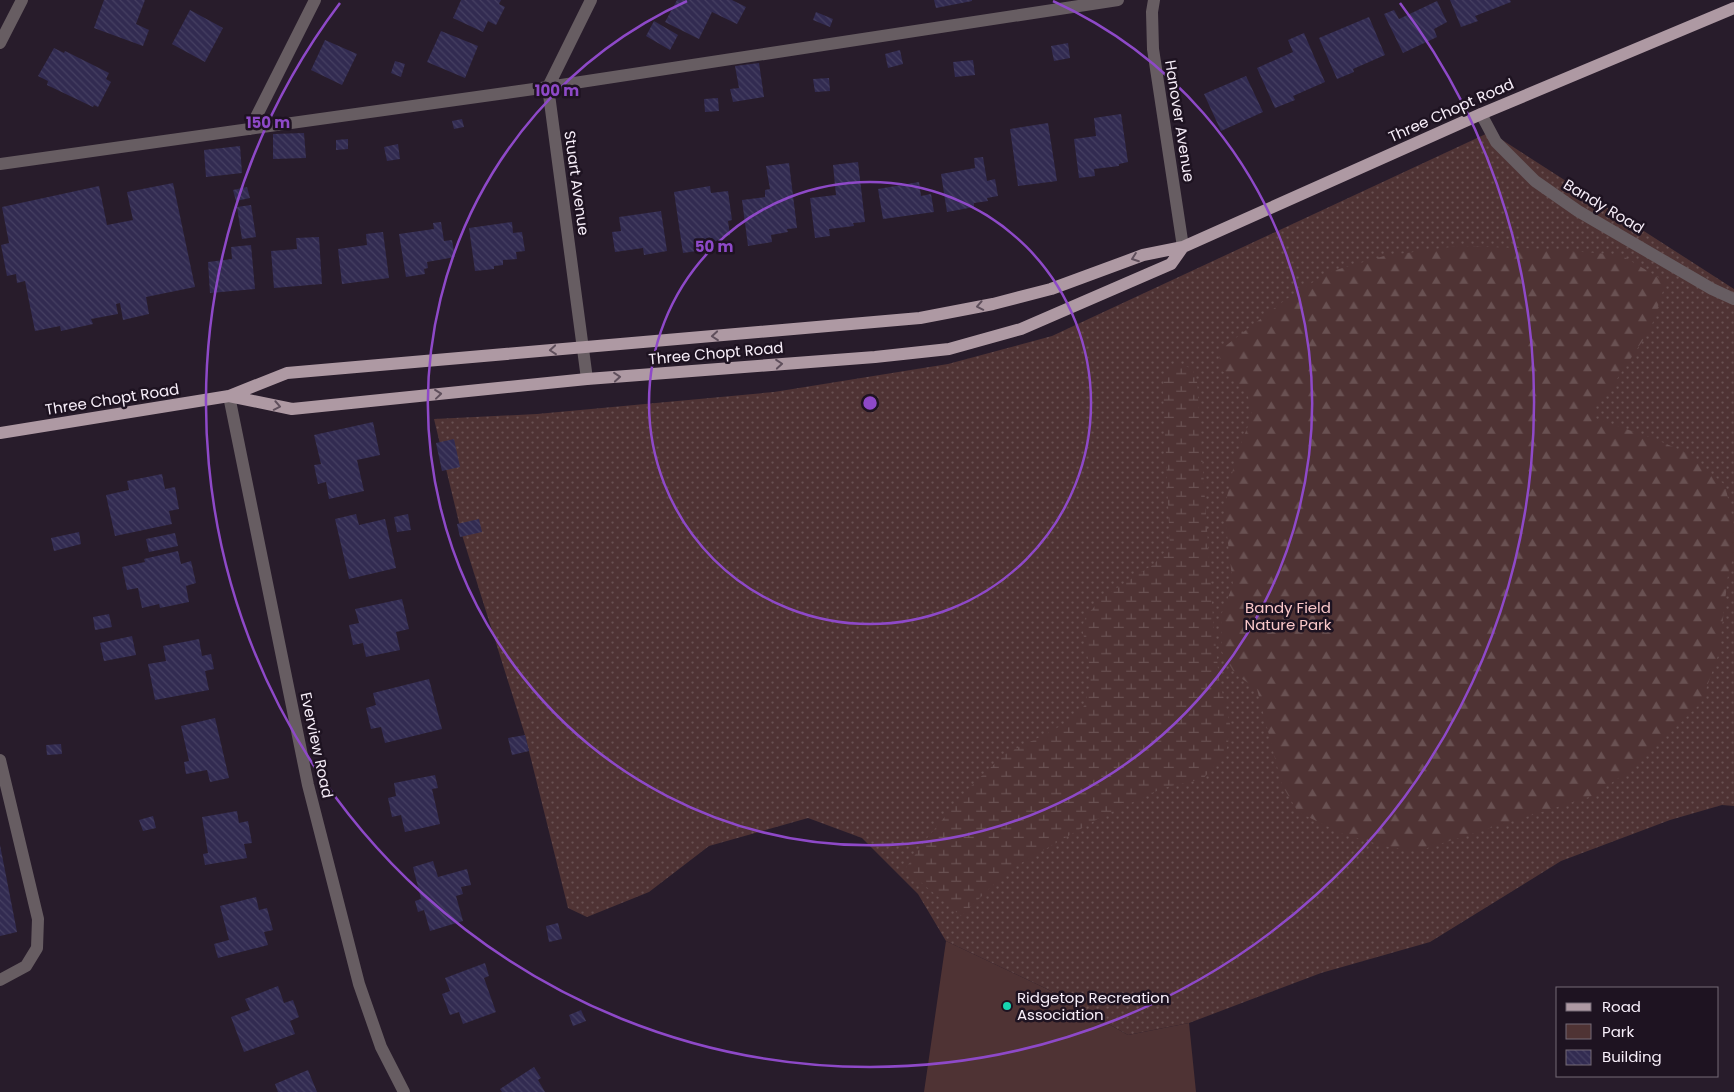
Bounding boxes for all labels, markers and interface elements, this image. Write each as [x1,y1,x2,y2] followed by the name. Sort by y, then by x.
[1160,58,1200,184] street label: Hanover Avenue
[1385,73,1517,147] street label: Three Chopt Road
[535,80,579,101] text: 100 m
[246,112,290,133] text: 150 m
[559,129,595,237] street label: Stuart Avenue
[1560,174,1648,238] street label: Bandy Road
[695,236,733,257] text: 50 m
[1131,252,1140,262] one-way arrow
[976,301,985,311] one-way arrow
[711,330,719,341] one-way arrow
[648,337,784,369] street label: Three Chopt Road
[549,344,557,355] one-way arrow
[776,359,784,370] one-way arrow
[614,372,622,383] one-way arrow
[44,378,180,420] street label: Three Chopt Road
[434,389,442,400] one-way arrow
[861,394,879,412] centre of rings
[272,400,281,410] one-way arrow
[1245,597,1332,635] park label: Bandy Field Nature Park
[296,690,338,800] street label: Everview Road
[1017,987,1170,1025] place label: Ridgetop Recreation Association
[1556,987,1719,1077] legend
[1602,996,1641,1017] text: Road
[1001,1000,1013,1012] marker: Ridgetop Recreation Association
[1602,1021,1634,1042] text: Park
[1602,1046,1662,1067] text: Building

